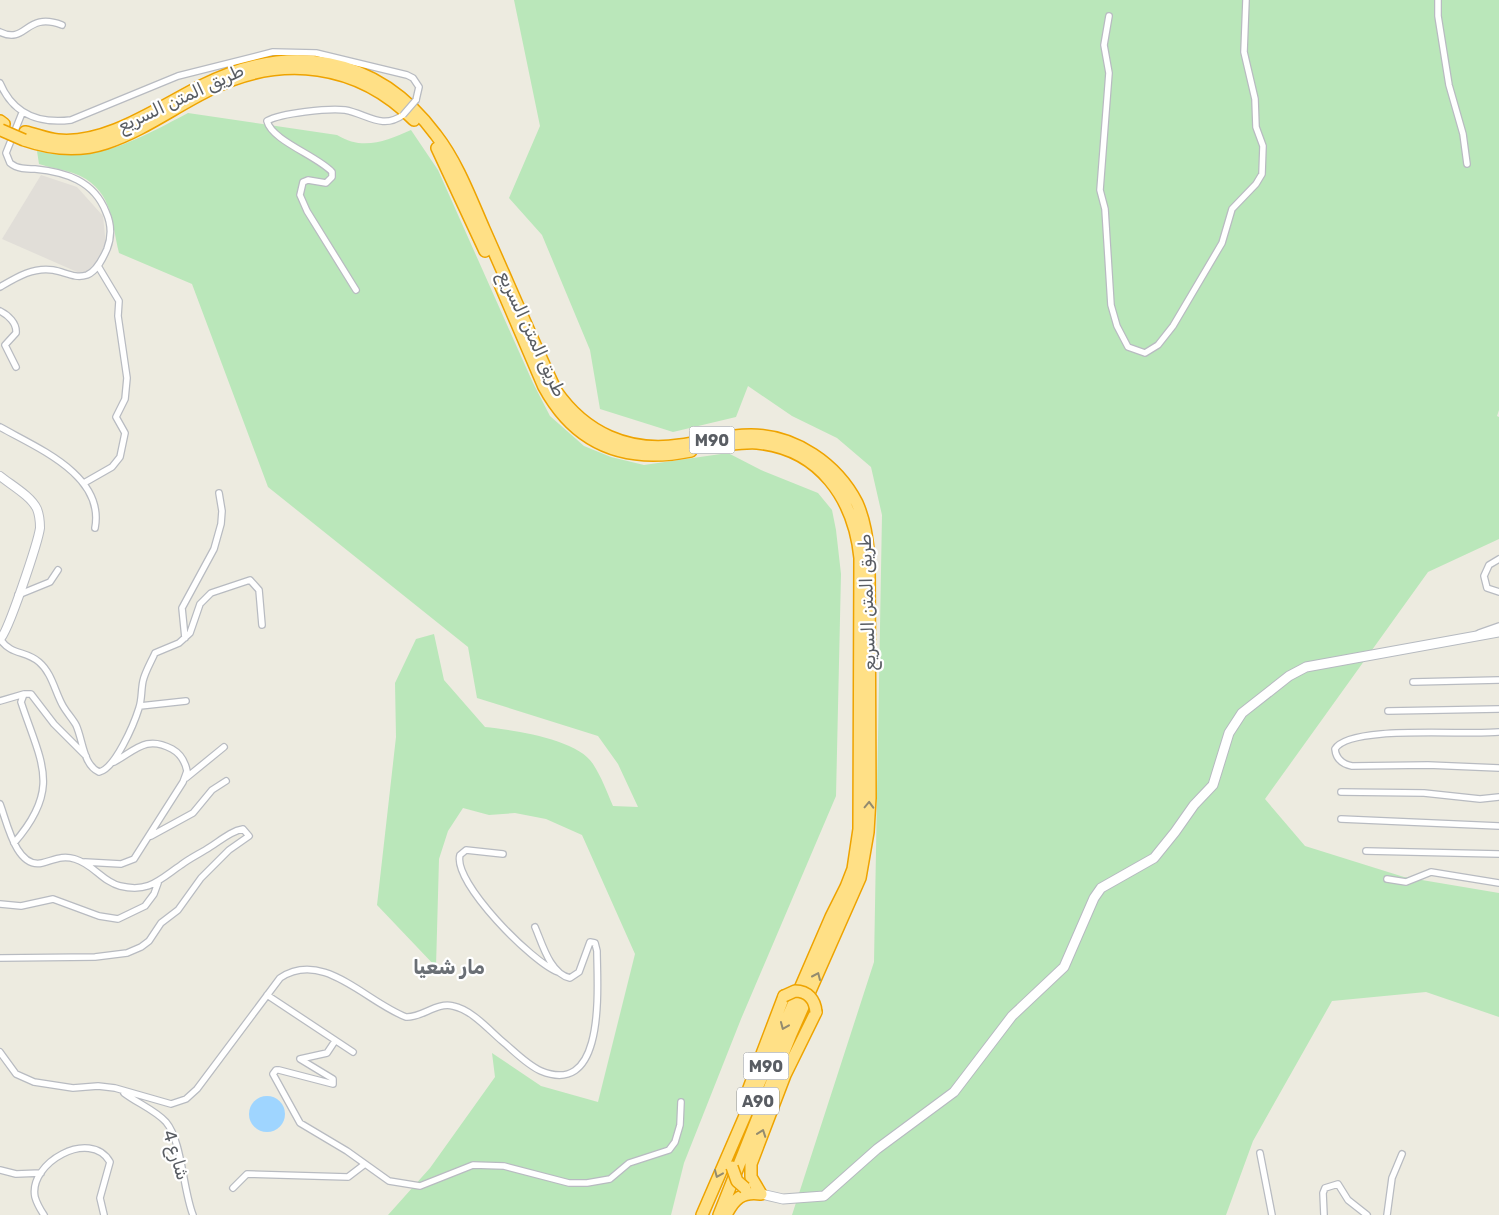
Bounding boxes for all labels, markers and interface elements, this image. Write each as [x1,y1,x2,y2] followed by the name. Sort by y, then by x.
[115,59,248,139] street label: طريق المتن السريع
[491,268,571,401] street label: طريق المتن السريع
[690,426,734,454] road number: M90
[854,533,882,671] street label: طريق المتن السريع
[864,801,875,809] one-way arrow
[413,955,485,979] district label: مار شعيا
[810,972,821,981] one-way arrow
[779,1021,790,1030] one-way arrow
[744,1052,788,1080] road number: M90
[737,1088,779,1114] road number: A90
[157,1127,194,1183] street label: شارع 4
[756,1129,766,1138] one-way arrow
[714,1169,725,1178] one-way arrow

